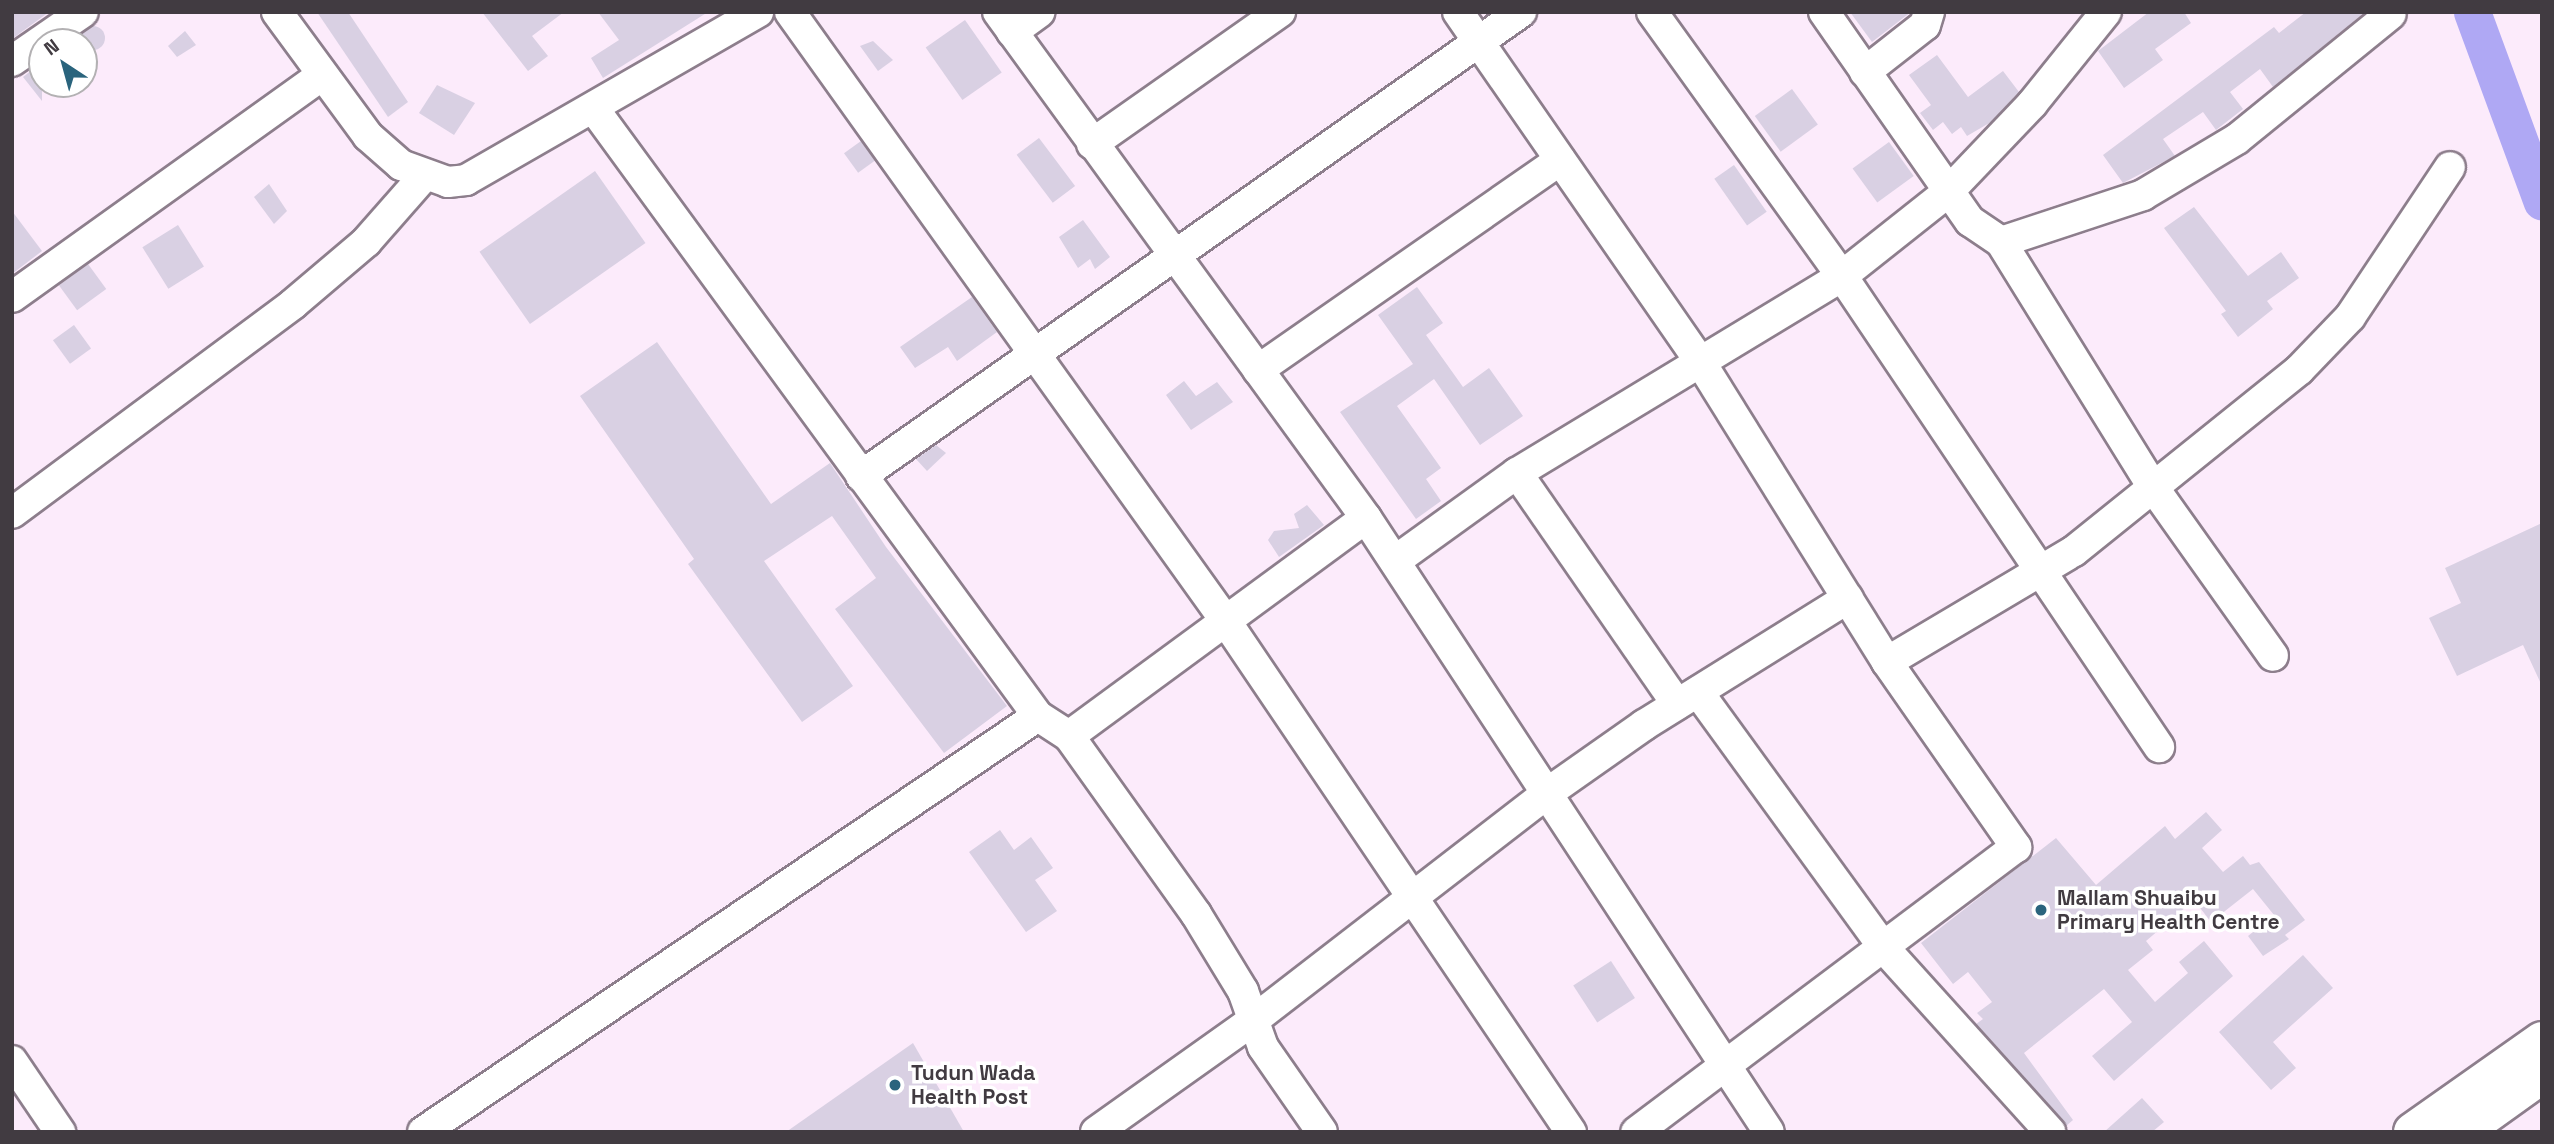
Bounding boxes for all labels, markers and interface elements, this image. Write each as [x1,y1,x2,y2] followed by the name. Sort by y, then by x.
[28,28,98,98] north arrow
[39,33,64,61] text: N
[2057,885,2280,935] place label: Mallam Shuaibu Primary Health Centre
[2031,900,2051,920] marker: Mallam Shuaibu Primary Health Centre
[911,1060,1036,1110] place label: Tudun Wada Health Post
[885,1075,905,1095] marker: Tudun Wada Health Post

